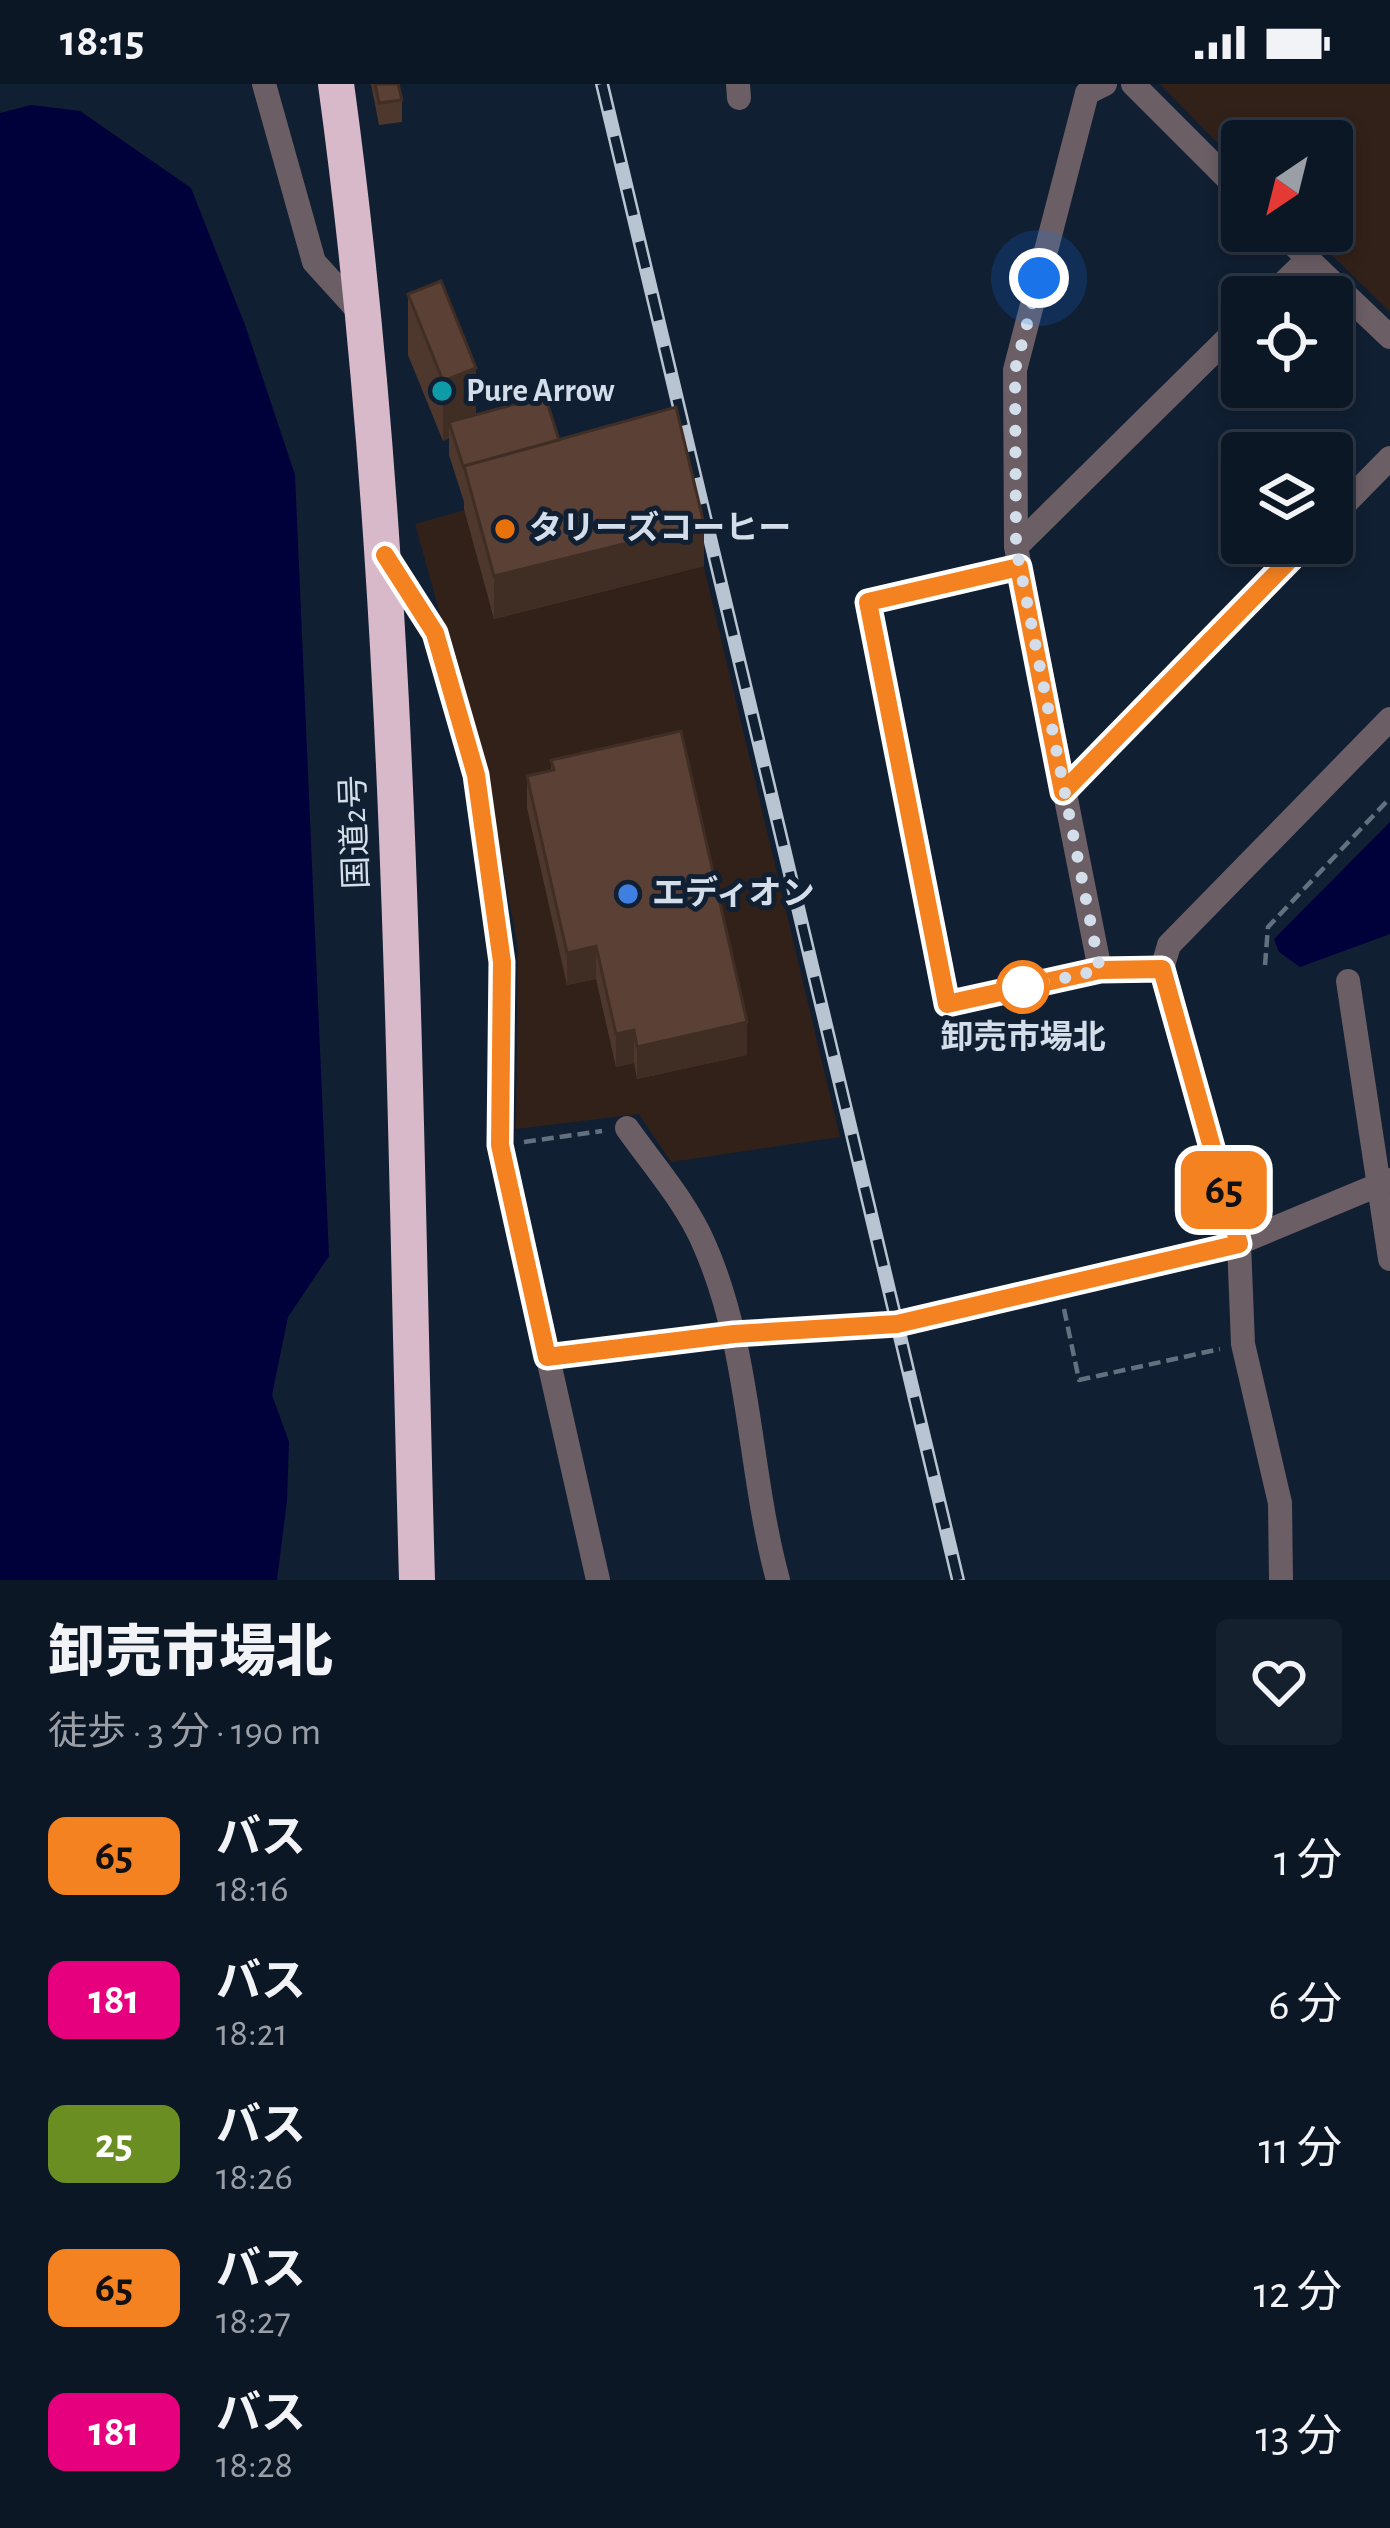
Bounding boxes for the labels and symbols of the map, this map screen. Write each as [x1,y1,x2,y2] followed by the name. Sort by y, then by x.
[1221,120,1353,252] north arrow
[1009,248,1069,308] your location
[466,375,616,408] place label: Pure Arrow
[429,378,455,404] marker: Pure Arrow
[529,510,791,546] place label: タリーズコーヒー
[492,516,518,542] marker: タリーズコーヒー
[336,774,374,890] street label: 国道2号
[652,875,815,911] place label: エディオン
[615,881,641,907] marker: エディオン
[998,962,1048,1012] marker: 卸売市場北
[941,1019,1106,1055] place label: 卸売市場北
[1170,1151,1278,1229] line badge: 65

